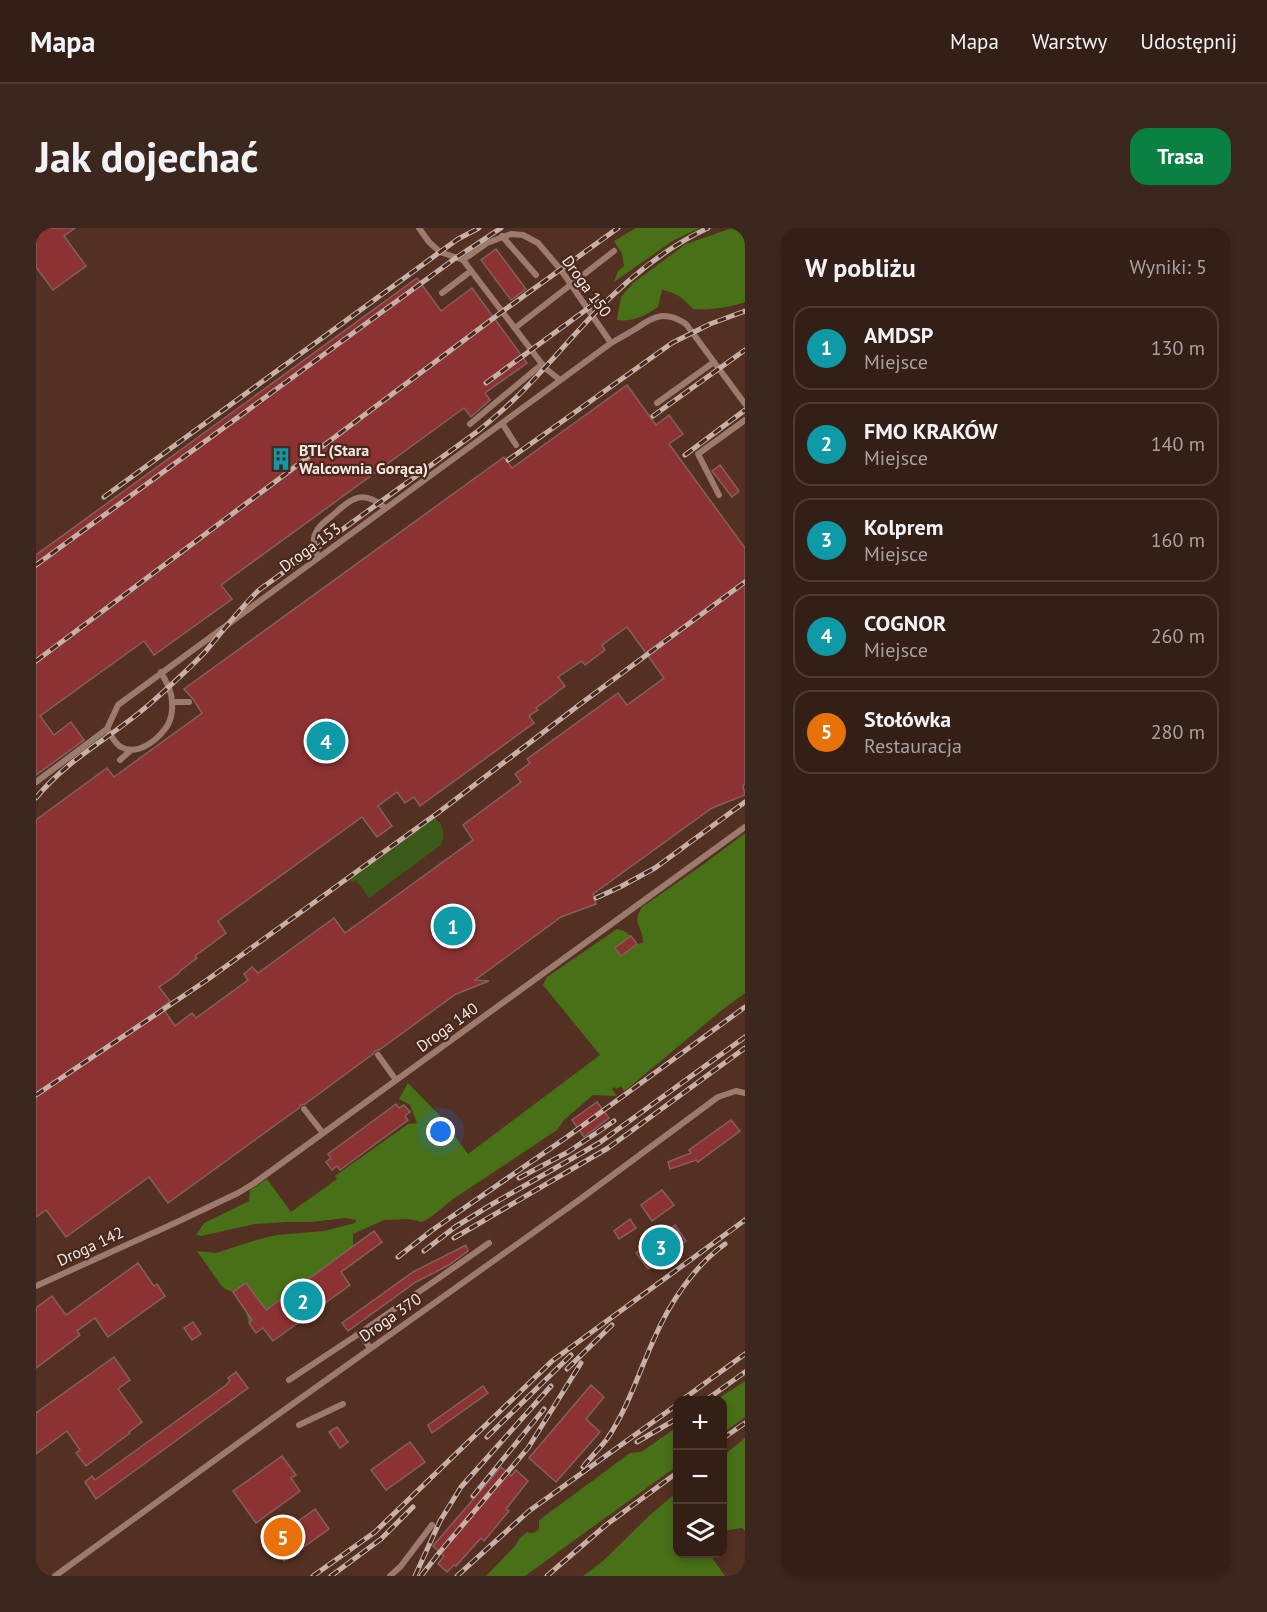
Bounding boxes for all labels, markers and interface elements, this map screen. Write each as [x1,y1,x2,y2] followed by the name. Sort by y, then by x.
[30,23,95,60] text: Mapa
[950,28,999,55] text: Mapa
[1032,28,1107,55] text: Warstwy
[1140,28,1237,55] text: Udostępnij
[1130,128,1231,185] button: Trasa
[36,129,259,184] text: Jak dojechać
[558,251,616,321] street label: Droga 150
[805,251,916,284] text: W pobliżu
[1130,254,1207,280] text: Wyniki: 5
[864,321,933,349] text: AMDSP
[821,335,832,361] text: 1
[1151,335,1205,361] text: 130 m
[864,349,928,375] text: Miejsce
[864,417,998,445] text: FMO KRAKÓW
[821,431,832,457] text: 2
[1151,431,1205,457] text: 140 m
[299,440,428,478] place label: BTL (Stara Walcownia Gorąca)
[864,445,928,471] text: Miejsce
[268,446,294,472] building icon: BTL (Stara Walcownia Gorąca)
[864,513,943,541] text: Kolprem
[275,518,345,576] street label: Droga 153
[821,527,832,553] text: 3
[1151,527,1205,553] text: 160 m
[864,541,928,567] text: Miejsce
[864,609,946,637] text: COGNOR
[821,623,832,649] text: 4
[1151,623,1205,649] text: 260 m
[864,637,928,663] text: Miejsce
[864,705,951,733] text: Stołówka
[306,718,346,764] pin: 4
[821,719,832,745] text: 5
[1151,719,1205,745] text: 280 m
[864,733,962,759] text: Restauracja
[434,904,472,948] pin: 1
[412,998,482,1056] street label: Droga 140
[426,1117,455,1146] your location
[53,1222,127,1270] street label: Droga 142
[642,1224,680,1270] pin: 3
[284,1278,322,1324] pin: 2
[355,1288,425,1346] street label: Droga 370
[673,1396,727,1558] map controls
[673,1396,727,1450] button: +
[673,1450,727,1504] button: −
[673,1504,727,1558] button: layers
[264,1514,302,1560] pin: 5

